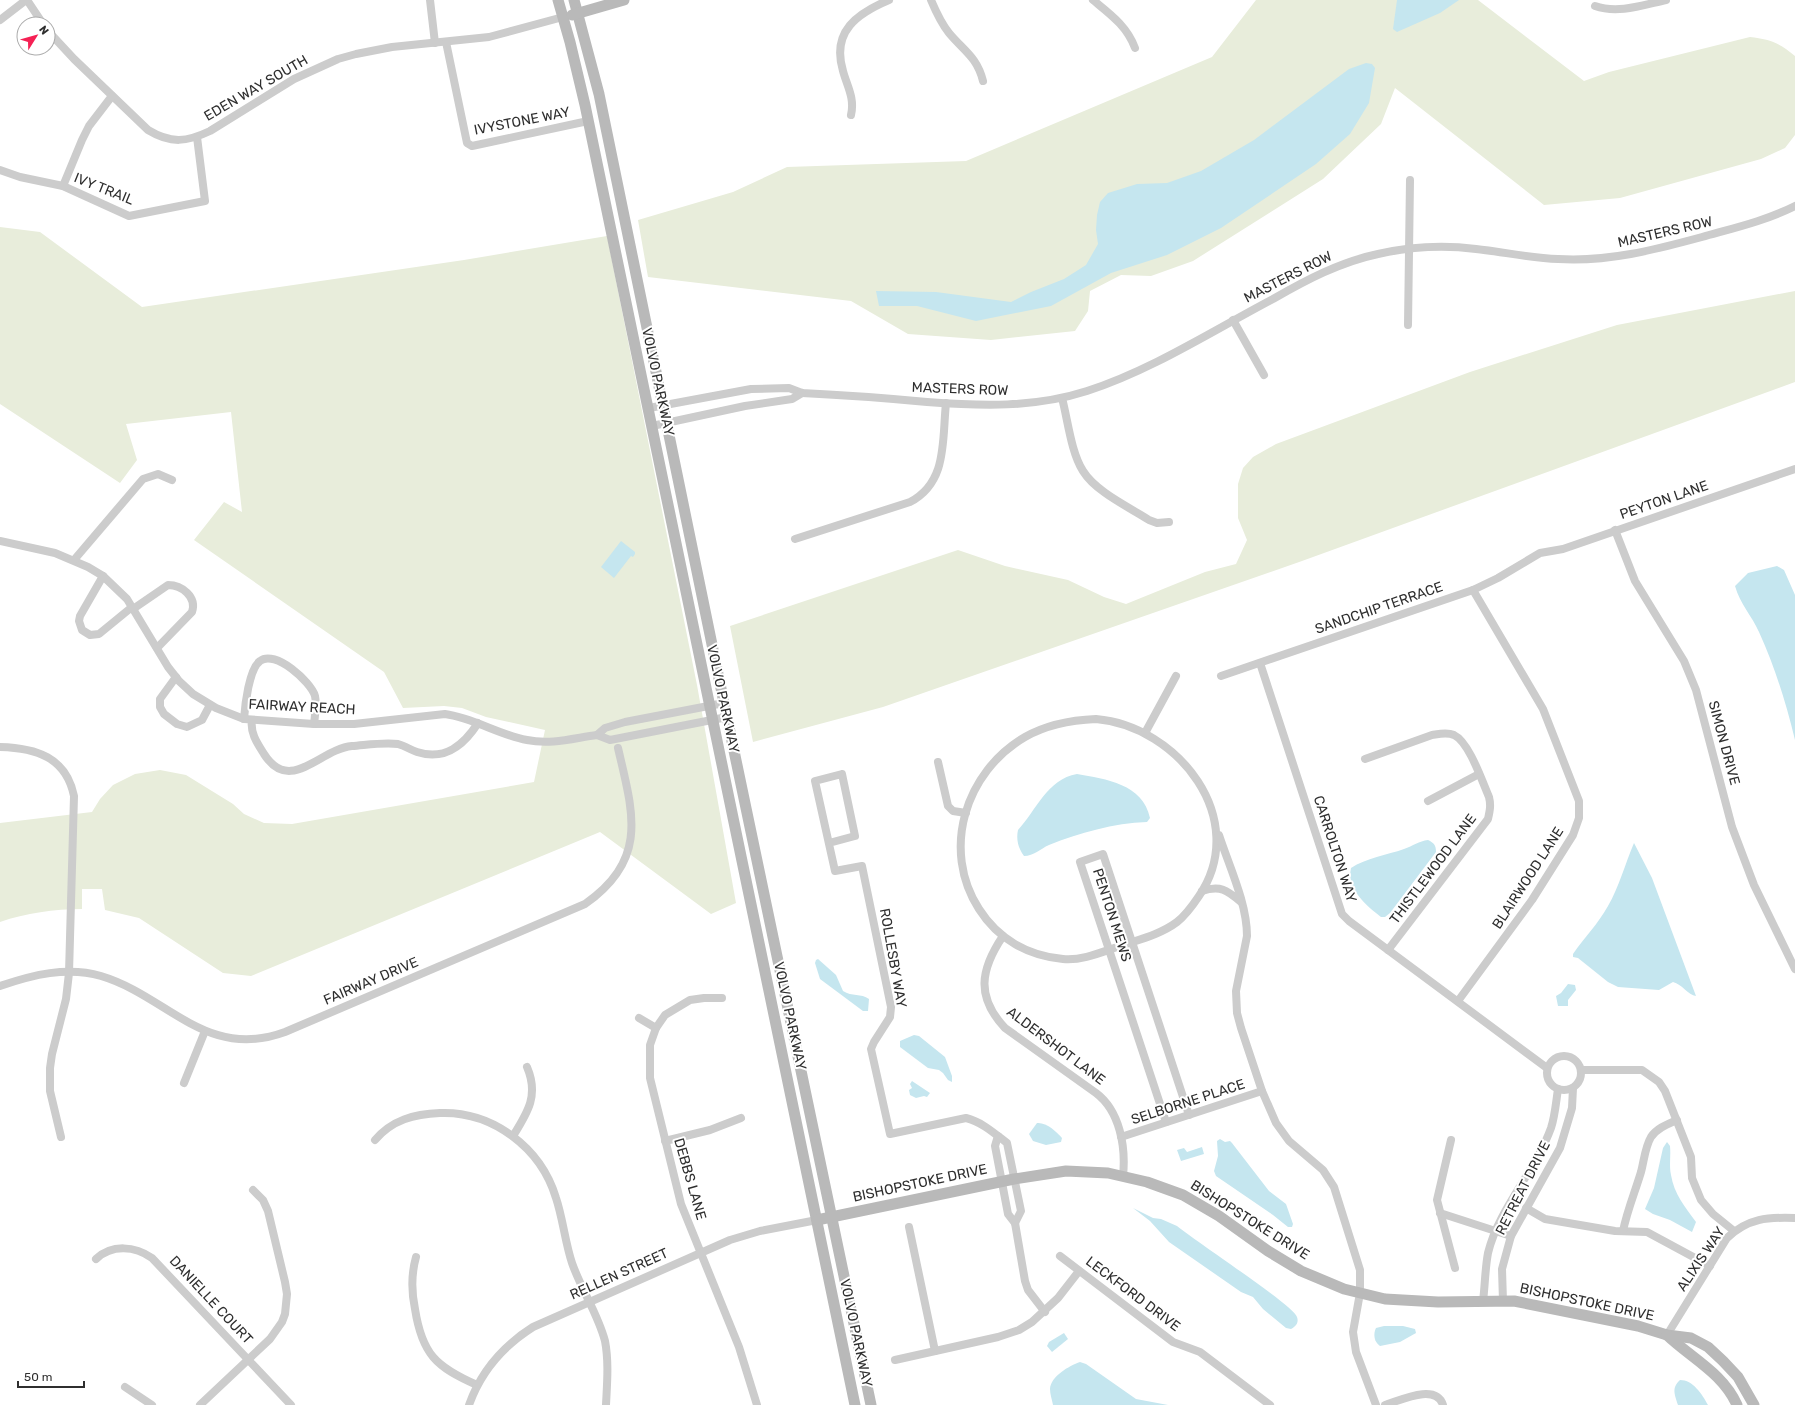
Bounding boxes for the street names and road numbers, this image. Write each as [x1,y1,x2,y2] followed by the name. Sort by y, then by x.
[201,51,311,125] street label: EDEN WAY SOUTH
[473,103,571,139] street label: IVYSTONE WAY
[72,169,137,209] street label: IVY TRAIL
[1616,213,1714,251] street label: MASTERS ROW
[1241,248,1335,306] street label: MASTERS ROW
[638,326,678,438] street label: VOLVO PARKWAY
[911,379,1009,399] street label: MASTERS ROW
[1617,477,1711,523] street label: PEYTON LANE
[1313,578,1445,638] street label: SANDCHIP TERRACE
[703,643,743,755] street label: VOLVO PARKWAY
[248,696,356,718] street label: FAIRWAY REACH
[1705,699,1743,787] street label: SIMON DRIVE
[1310,793,1360,905] street label: CARROLTON WAY
[1386,811,1480,927] street label: THISTLEWOOD LANE
[1489,824,1567,932] street label: BLAIRWOOD LANE
[1089,866,1135,964] street label: PENTON MEWS
[876,907,910,1009] street label: ROLLESBY WAY
[321,953,421,1009] street label: FAIRWAY DRIVE
[770,960,810,1072] street label: VOLVO PARKWAY
[1003,1003,1109,1089] street label: ALDERSHOT LANE
[1129,1076,1247,1128] street label: SELBORNE PLACE
[670,1136,710,1222] street label: DEBBS LANE
[1492,1138,1554,1238] street label: RETREAT DRIVE
[851,1160,989,1206] street label: BISHOPSTOKE DRIVE
[1187,1177,1313,1263] street label: BISHOPSTOKE DRIVE
[1673,1224,1729,1294] street label: ALIXIS WAY
[567,1245,671,1303] street label: RELLEN STREET
[166,1252,256,1348] street label: DANIELLE COURT
[1082,1253,1184,1335] street label: LECKFORD DRIVE
[836,1277,876,1389] street label: VOLVO PARKWAY
[1518,1279,1656,1325] street label: BISHOPSTOKE DRIVE

